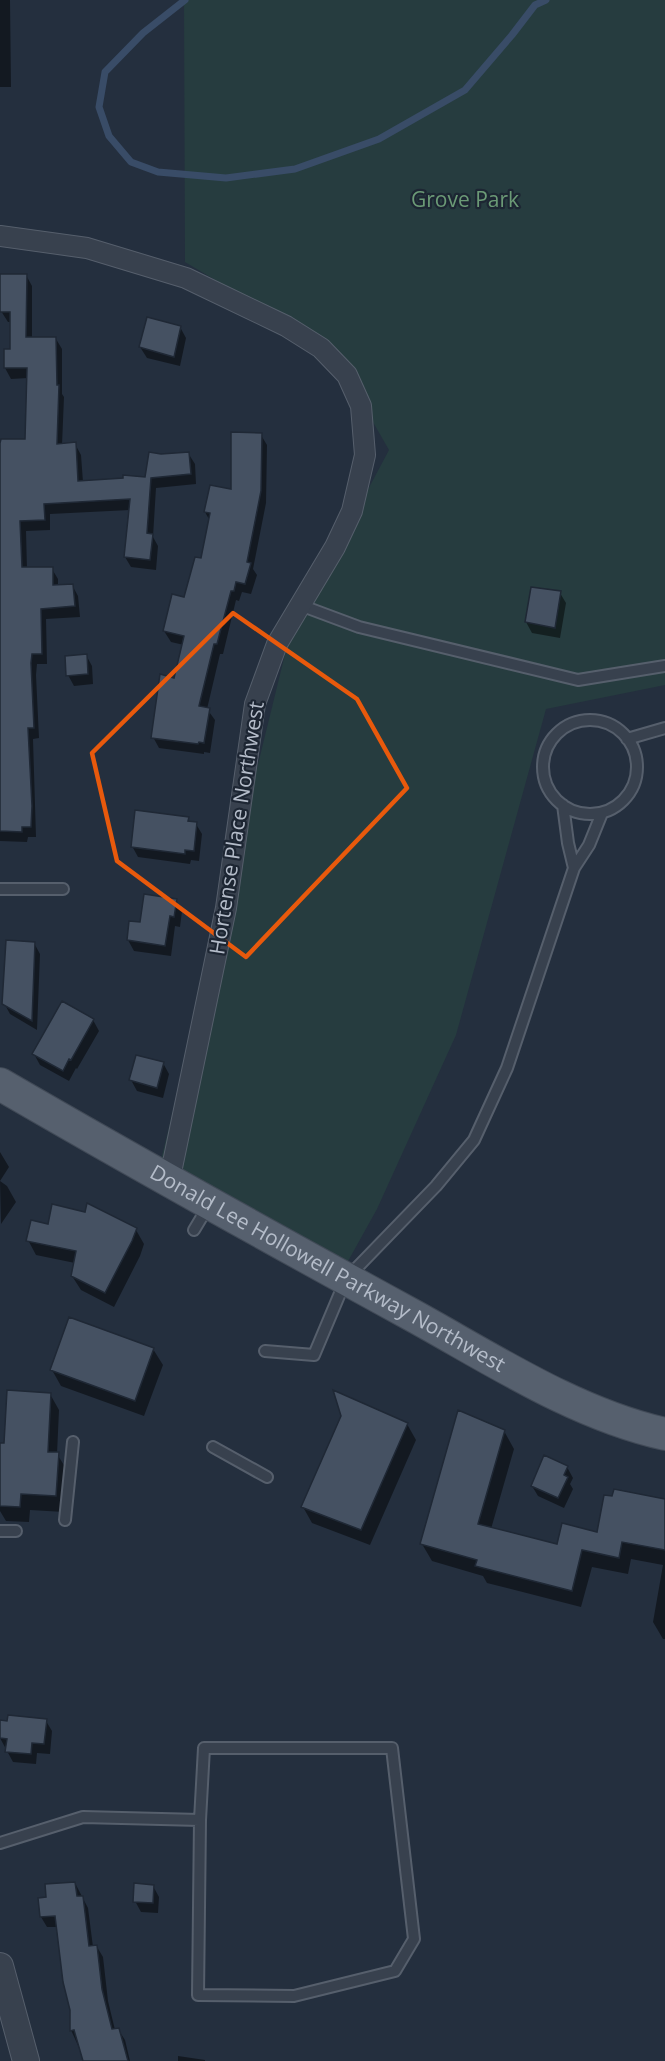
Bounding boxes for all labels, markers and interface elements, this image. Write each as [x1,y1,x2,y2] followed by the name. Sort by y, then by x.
[411,185,519,213] park label: Grove Park
[202,699,270,956] street label: Hortense Place Northwest
[145,1158,511,1378] street label: Donald Lee Hollowell Parkway Northwest

